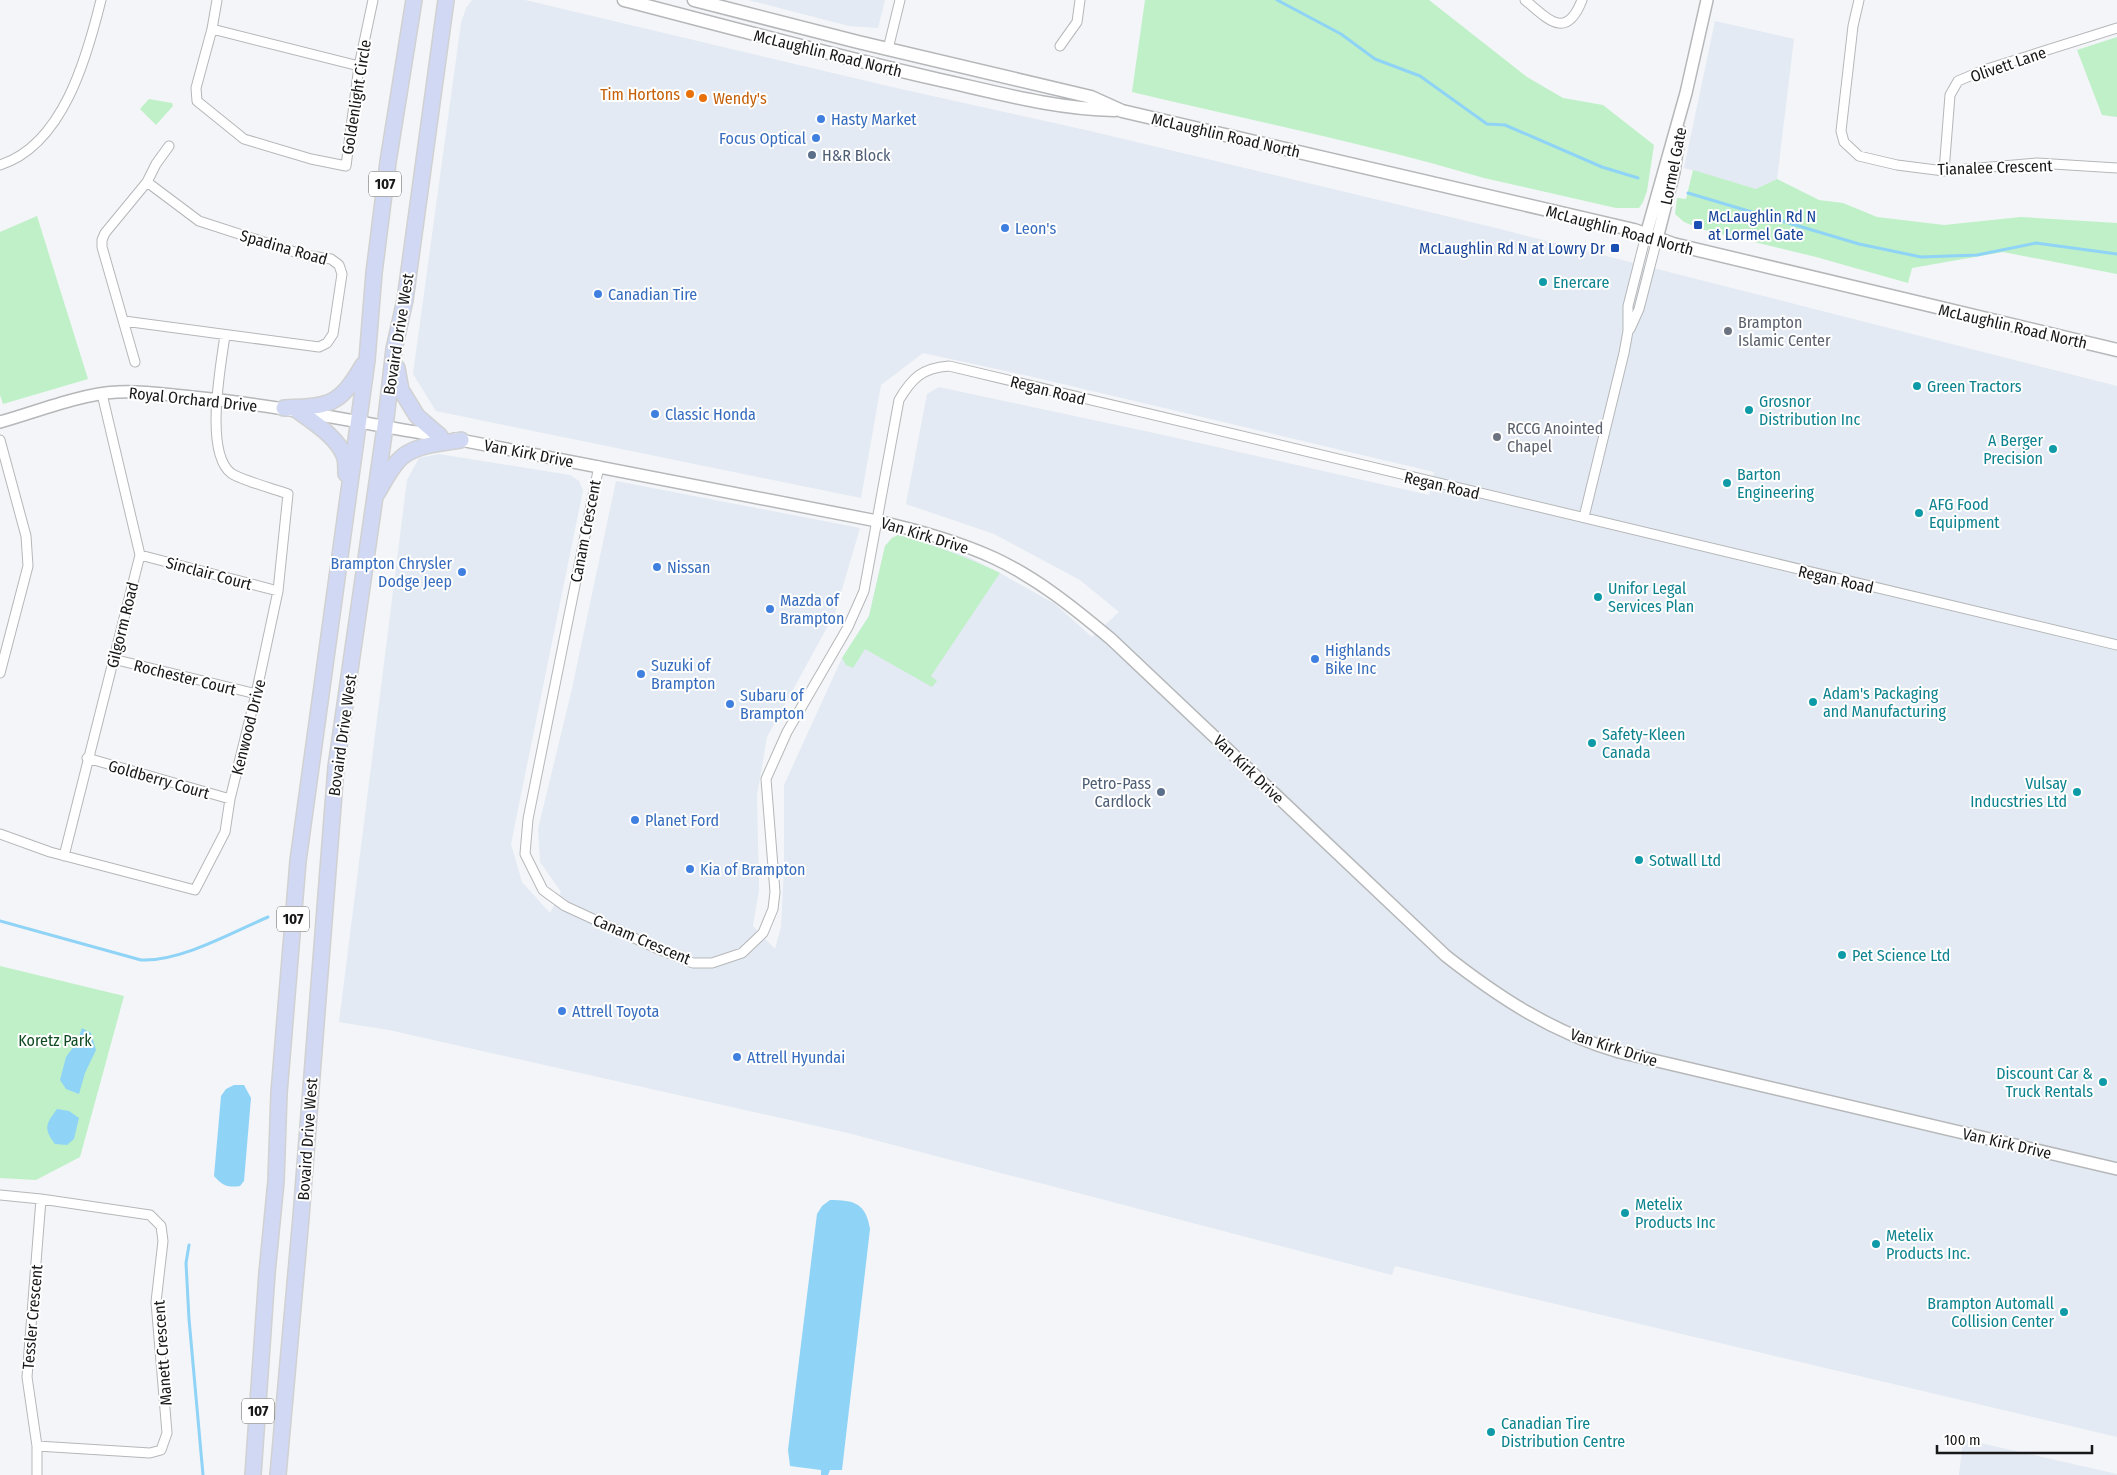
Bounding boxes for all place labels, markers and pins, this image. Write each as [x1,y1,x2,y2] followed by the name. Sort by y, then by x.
[600,85,680,104] place label: Tim Hortons
[684,88,696,100] marker: Tim Hortons
[713,89,767,108] place label: Wendy's
[697,92,709,104] marker: Wendy's
[831,110,917,129] place label: Hasty Market
[815,113,827,125] marker: Hasty Market
[719,129,806,148] place label: Focus Optical
[810,132,822,144] marker: Focus Optical
[822,146,891,165] place label: H&R Block
[806,149,818,161] marker: H&R Block
[1708,207,1816,244] place label: McLaughlin Rd N at Lormel Gate
[1015,219,1056,238] place label: Leon's
[1692,219,1704,231] marker: McLaughlin Rd N at Lormel Gate
[999,222,1011,234] marker: Leon's
[1419,239,1605,258] place label: McLaughlin Rd N at Lowry Dr
[1609,242,1621,254] marker: McLaughlin Rd N at Lowry Dr
[1553,273,1609,292] place label: Enercare
[1537,276,1549,288] marker: Enercare
[608,285,697,304] place label: Canadian Tire
[592,288,604,300] marker: Canadian Tire
[1738,313,1831,350] place label: Brampton Islamic Center
[1722,325,1734,337] marker: Brampton Islamic Center
[1927,377,2022,396] place label: Green Tractors
[1911,380,1923,392] marker: Green Tractors
[1759,392,1860,429] place label: Grosnor Distribution Inc
[1743,404,1755,416] marker: Grosnor Distribution Inc
[665,405,756,424] place label: Classic Honda
[649,408,661,420] marker: Classic Honda
[1507,419,1603,456] place label: RCCG Anointed Chapel
[1491,431,1503,443] marker: RCCG Anointed Chapel
[1983,431,2043,468] place label: A Berger Precision
[2047,443,2059,455] marker: A Berger Precision
[1737,465,1815,502] place label: Barton Engineering
[1721,477,1733,489] marker: Barton Engineering
[1929,495,2000,532] place label: AFG Food Equipment
[1913,507,1925,519] marker: AFG Food Equipment
[330,554,452,591] place label: Brampton Chrysler Dodge Jeep
[667,558,710,577] place label: Nissan
[651,561,663,573] marker: Nissan
[456,566,468,578] marker: Brampton Chrysler Dodge Jeep
[1608,579,1694,616] place label: Unifor Legal Services Plan
[780,591,844,628] place label: Mazda of Brampton
[1592,591,1604,603] marker: Unifor Legal Services Plan
[764,603,776,615] marker: Mazda of Brampton
[1325,641,1391,678] place label: Highlands Bike Inc
[1309,653,1321,665] marker: Highlands Bike Inc
[651,656,715,693] place label: Suzuki of Brampton
[635,668,647,680] marker: Suzuki of Brampton
[1823,684,1947,721] place label: Adam's Packaging and Manufacturing
[740,686,805,723] place label: Subaru of Brampton
[1807,696,1819,708] marker: Adam's Packaging and Manufacturing
[724,698,736,710] marker: Subaru of Brampton
[1602,725,1685,762] place label: Safety-Kleen Canada
[1586,737,1598,749] marker: Safety-Kleen Canada
[1082,774,1152,811] place label: Petro-Pass Cardlock
[1970,774,2068,811] place label: Vulsay Inducstries Ltd
[1155,786,1167,798] marker: Petro-Pass Cardlock
[2071,786,2083,798] marker: Vulsay Inducstries Ltd
[645,811,719,830] place label: Planet Ford
[629,814,641,826] marker: Planet Ford
[1649,851,1721,870] place label: Sotwall Ltd
[1633,854,1645,866] marker: Sotwall Ltd
[700,860,806,879] place label: Kia of Brampton
[684,863,696,875] marker: Kia of Brampton
[1852,946,1950,965] place label: Pet Science Ltd
[1836,949,1848,961] marker: Pet Science Ltd
[572,1002,660,1021] place label: Attrell Toyota
[556,1005,568,1017] marker: Attrell Toyota
[747,1048,845,1067] place label: Attrell Hyundai
[731,1051,743,1063] marker: Attrell Hyundai
[1996,1064,2093,1101] place label: Discount Car & Truck Rentals
[2097,1076,2109,1088] marker: Discount Car & Truck Rentals
[1635,1195,1716,1232] place label: Metelix Products Inc
[1619,1207,1631,1219] marker: Metelix Products Inc
[1886,1226,1970,1263] place label: Metelix Products Inc.
[1870,1238,1882,1250] marker: Metelix Products Inc.
[1927,1294,2054,1331] place label: Brampton Automall Collision Center
[2058,1306,2070,1318] marker: Brampton Automall Collision Center
[1501,1414,1625,1451] place label: Canadian Tire Distribution Centre
[1485,1426,1497,1438] marker: Canadian Tire Distribution Centre

